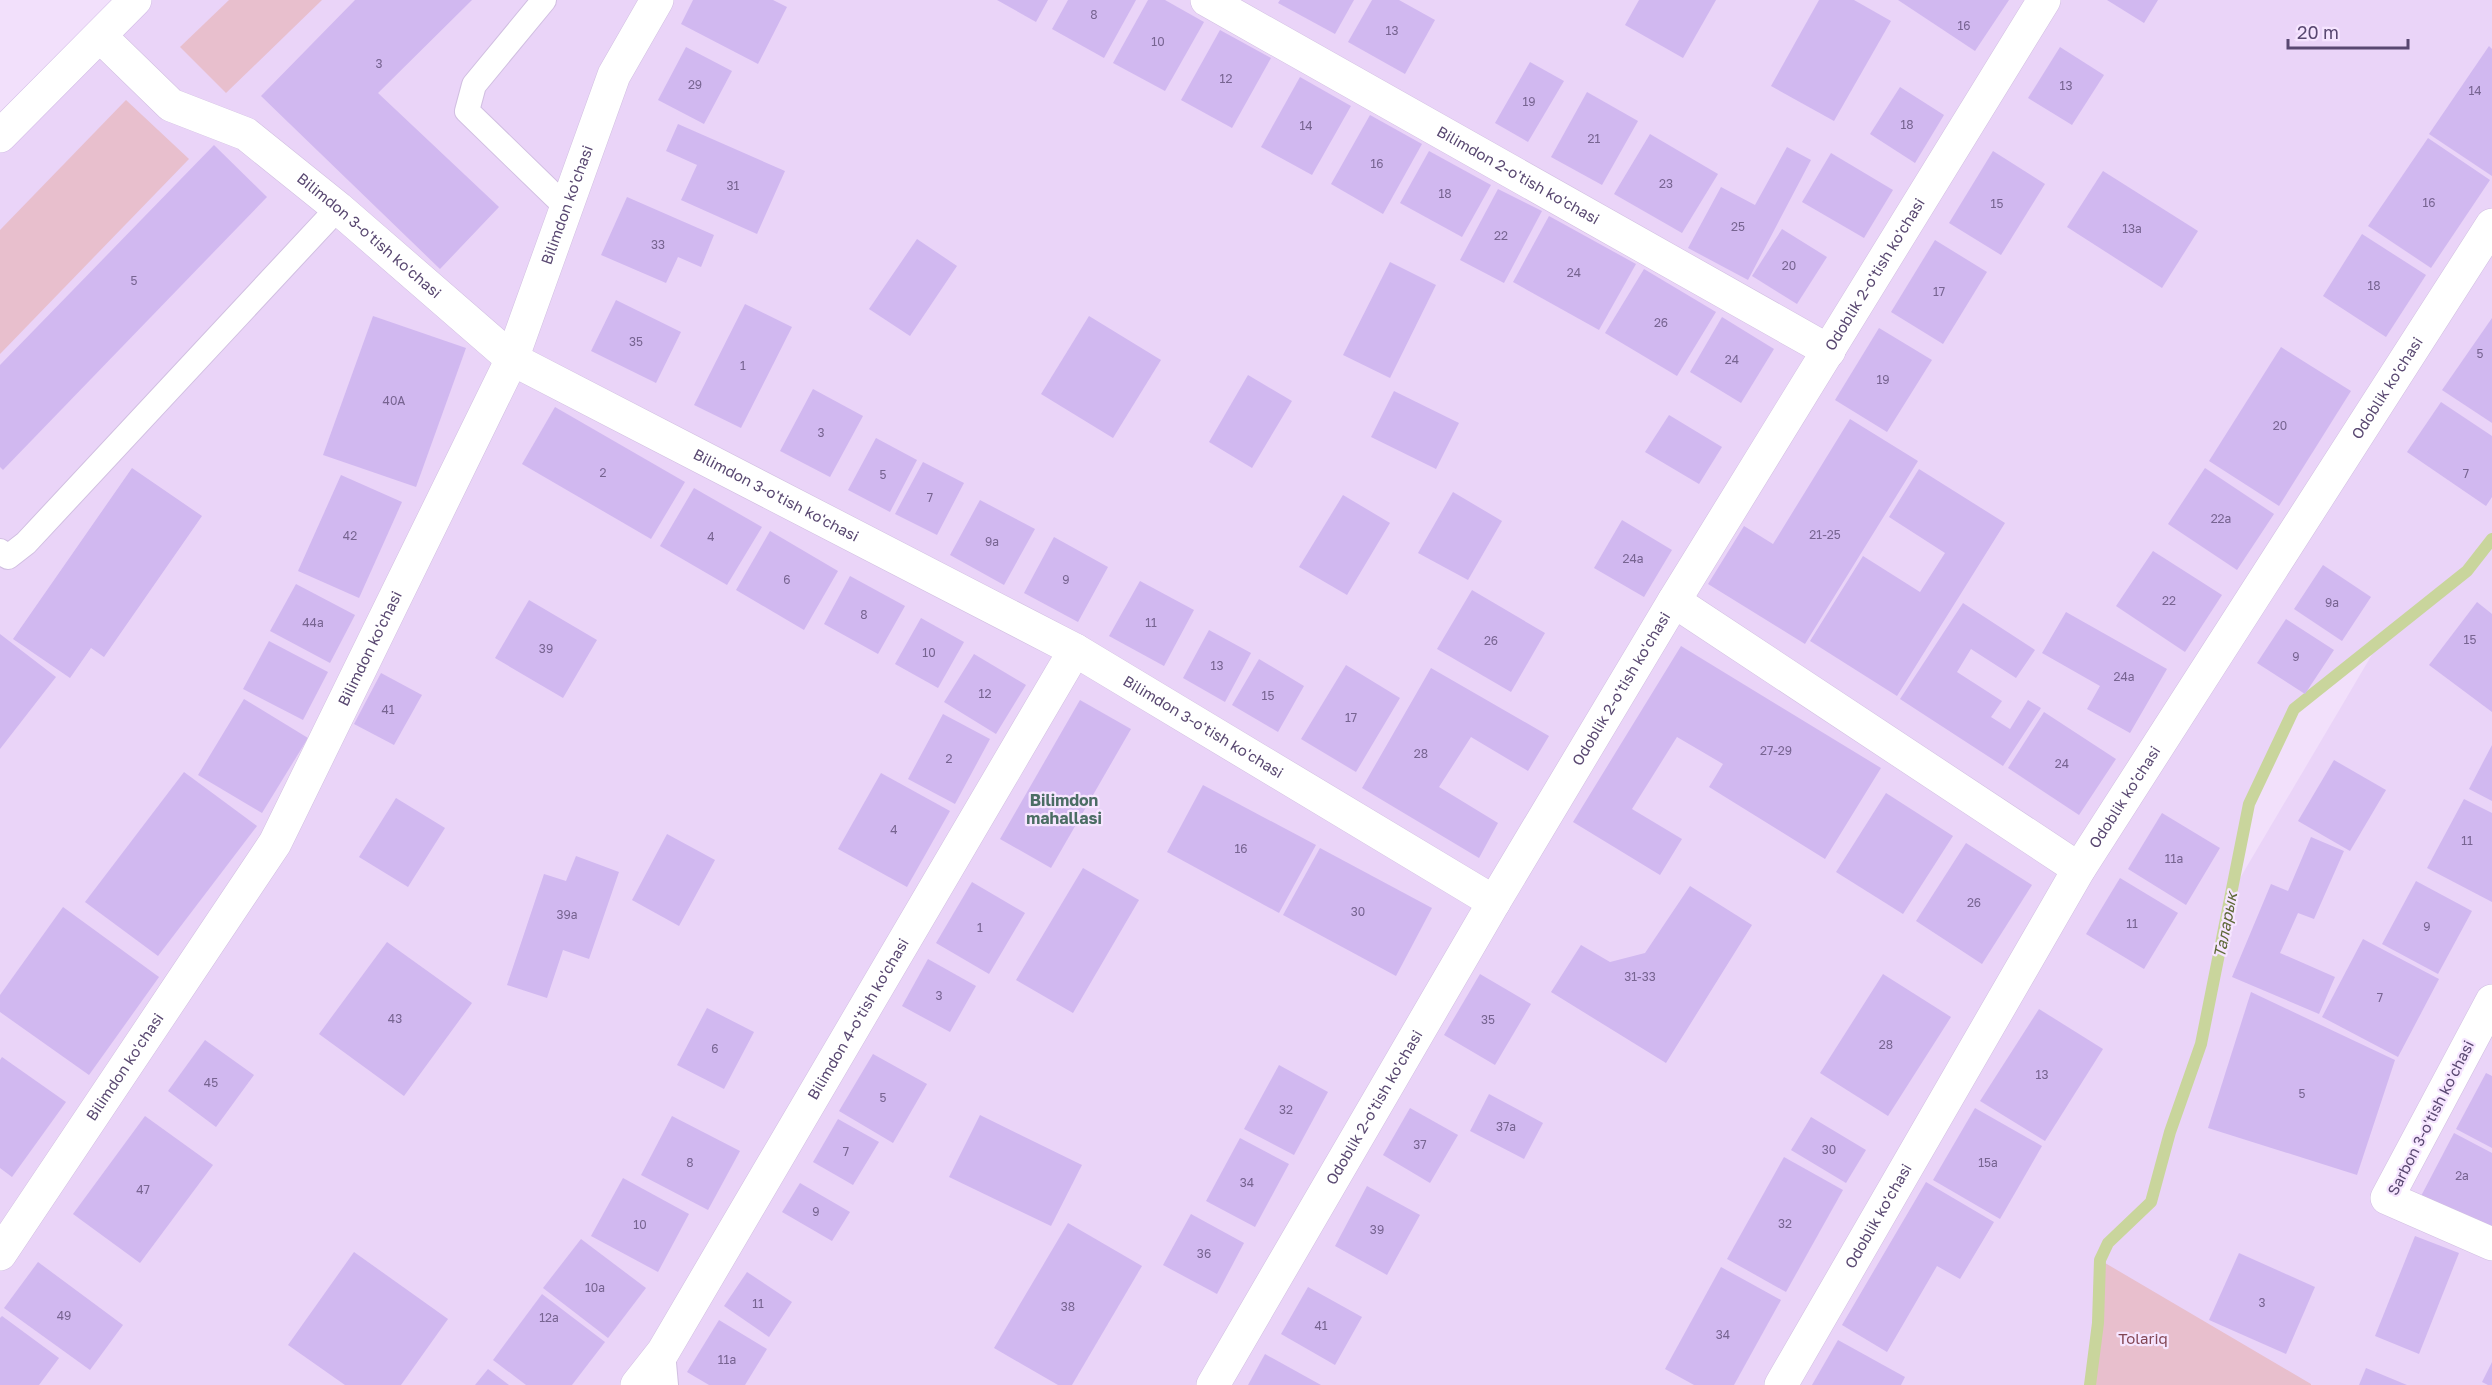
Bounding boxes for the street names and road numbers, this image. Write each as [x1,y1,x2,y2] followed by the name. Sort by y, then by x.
[1434,122,1603,228] street label: Bilimdon 2-o'tish ko'chasi
[537,143,596,267] street label: Bilimdon ko'chasi
[294,169,445,301] street label: Bilimdon 3-o'tish ko'chasi
[1820,194,1928,353] street label: Odoblik 2-o'tish ko'chasi
[2347,333,2426,442] street label: Odoblik ko'chasi
[691,444,862,545] street label: Bilimdon 3-o'tish ko'chasi
[334,588,405,708] street label: Bilimdon ko'chasi
[1568,608,1673,769] street label: Odoblik 2-o'tish ko'chasi
[1120,671,1287,781] street label: Bilimdon 3-o'tish ko'chasi
[2085,742,2163,851] street label: Odoblik ko'chasi
[803,935,912,1103] street label: Bilimdon 4-o'tish ko'chasi
[82,1009,167,1124] street label: Bilimdon ko'chasi
[1322,1027,1426,1188] street label: Odoblik 2-o'tish ko'chasi
[2383,1037,2477,1198] street label: Sarbon 3-o'tish ko'chasi
[1840,1160,1915,1271] street label: Odoblik ko'chasi

